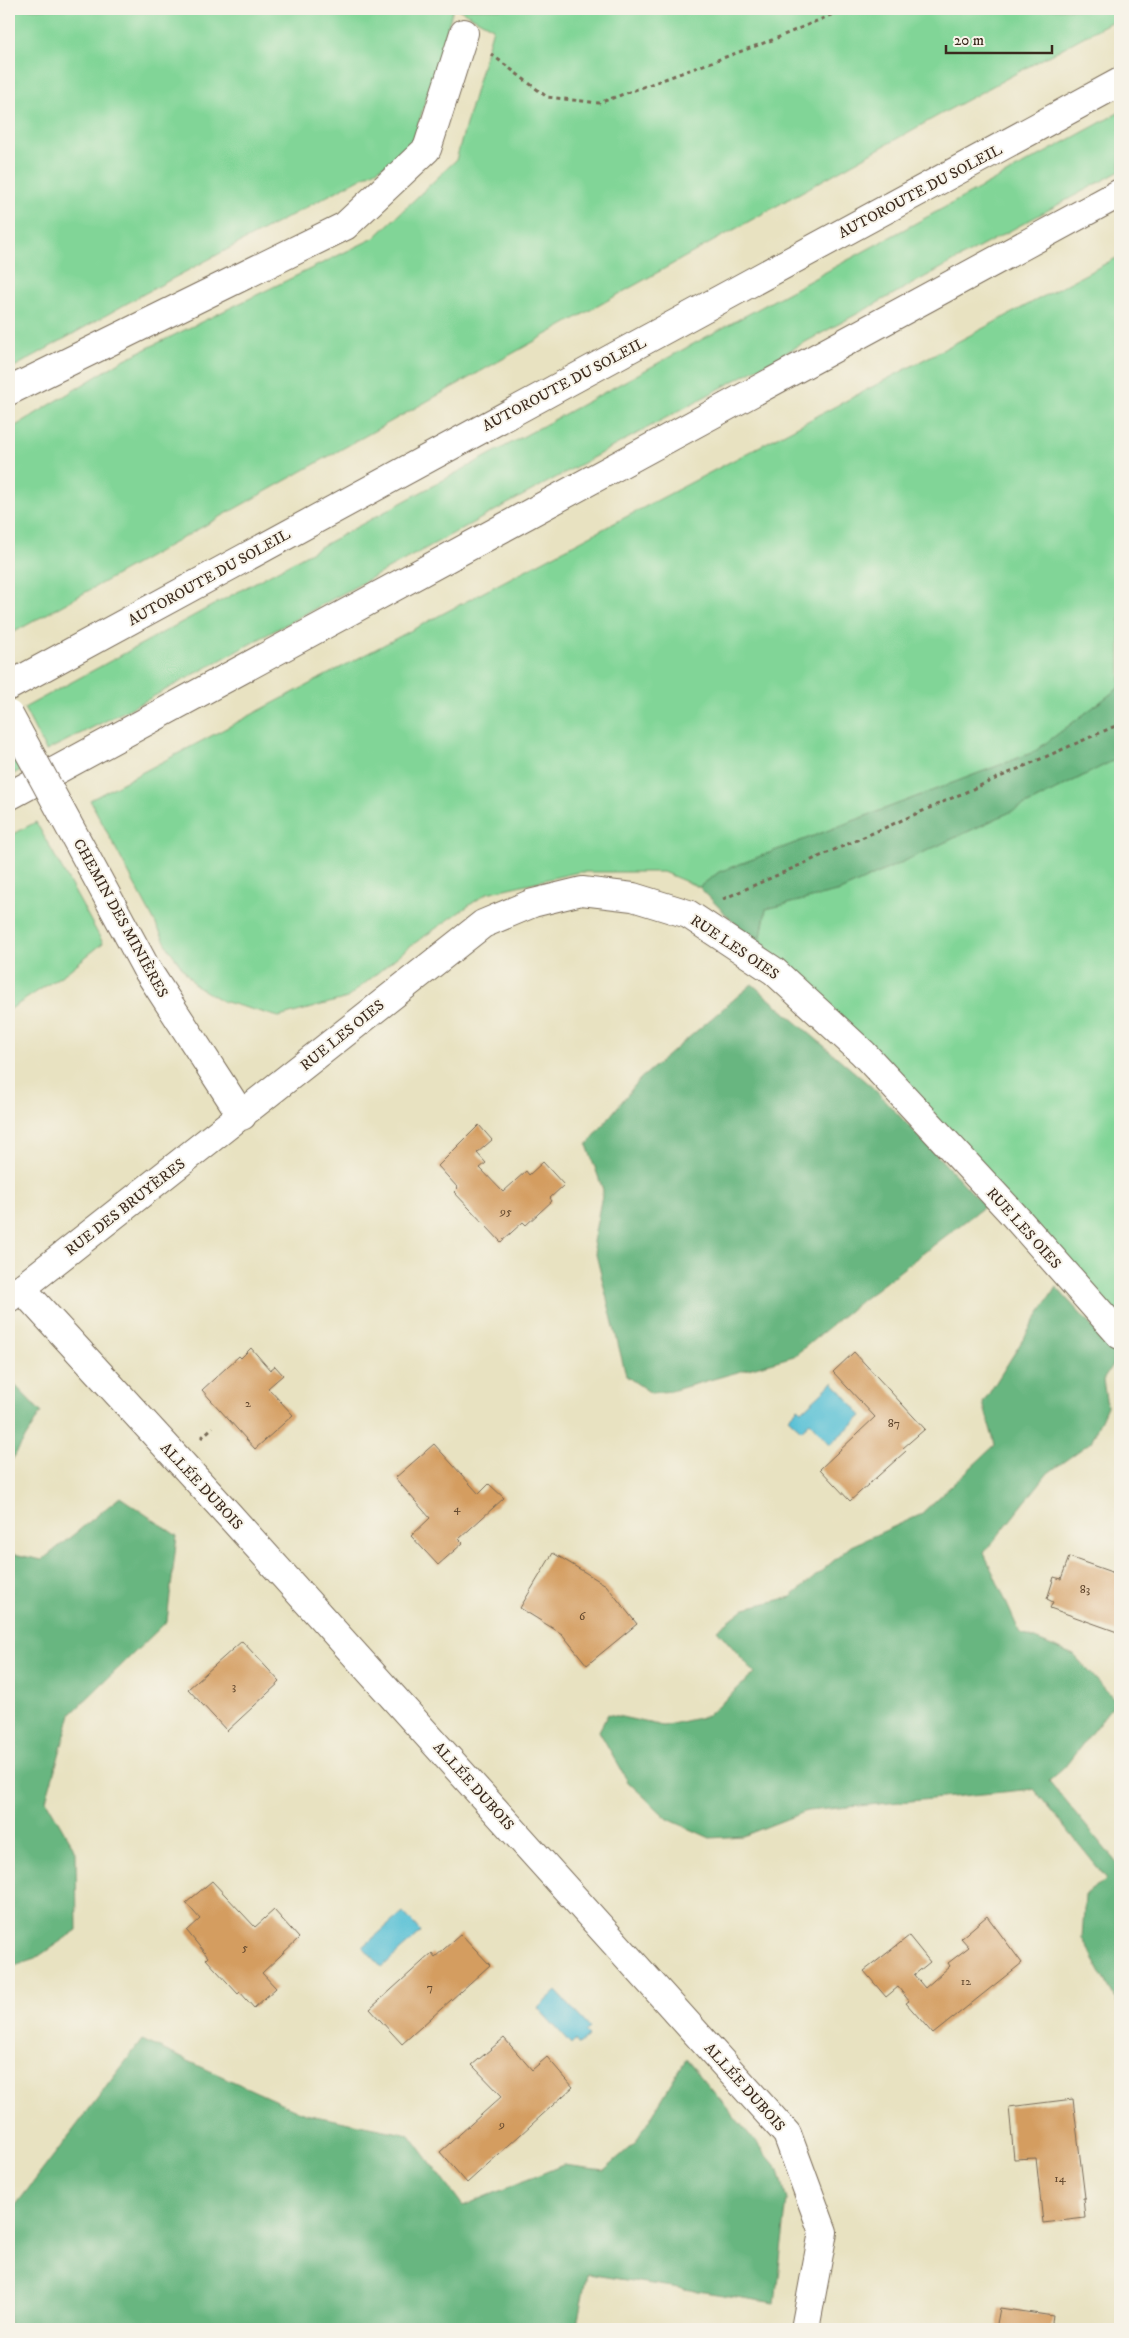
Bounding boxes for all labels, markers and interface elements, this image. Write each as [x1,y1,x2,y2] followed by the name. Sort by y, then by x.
[946,22,1053,54] scale bar
[954,31,984,50] text: 20 m
[835,140,1005,243] street label: AUTOROUTE DU SOLEIL
[479,333,649,436] street label: AUTOROUTE DU SOLEIL
[125,525,294,630] street label: AUTOROUTE DU SOLEIL
[69,835,172,1001] street label: CHEMIN DES MINIÈRES
[687,911,783,984] street label: RUE LES OIES
[296,996,388,1075] street label: RUE LES OIES
[61,1154,189,1260] street label: RUE DES BRUYÈRES
[982,1184,1065,1273] street label: RUE LES OIES
[499,1204,512,1219] house number: 95
[245,1396,251,1411] house number: 2
[888,1416,900,1431] house number: 87
[156,1439,247,1534] street label: ALLÉE DUBOIS
[454,1501,462,1516] house number: 4
[1080,1582,1090,1597] house number: 83
[579,1609,586,1624] house number: 6
[232,1679,236,1694] house number: 3
[429,1738,518,1835] street label: ALLÉE DUBOIS
[242,1940,248,1955] house number: 5
[961,1974,971,1989] house number: 12
[427,1980,433,1995] house number: 7
[700,2039,789,2136] street label: ALLÉE DUBOIS
[498,2117,505,2132] house number: 9
[1054,2171,1067,2186] house number: 14

